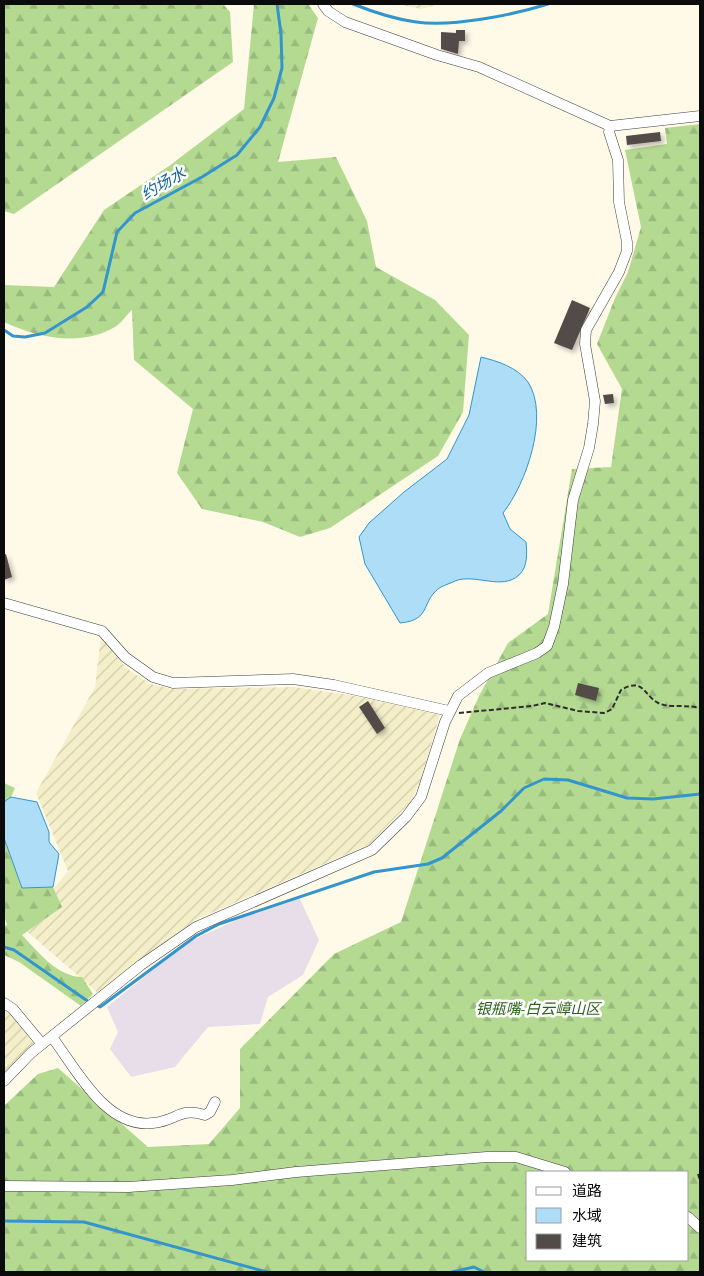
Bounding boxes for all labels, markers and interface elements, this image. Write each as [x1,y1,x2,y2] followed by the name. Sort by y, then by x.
[137,161,190,205] water label: 约场水
[476,998,602,1019] park label: 银瓶嘴-白云嶂山区
[526,1171,689,1261] legend
[572,1180,602,1201] text: 道路
[572,1205,602,1226] text: 水域
[572,1230,602,1251] text: 建筑

